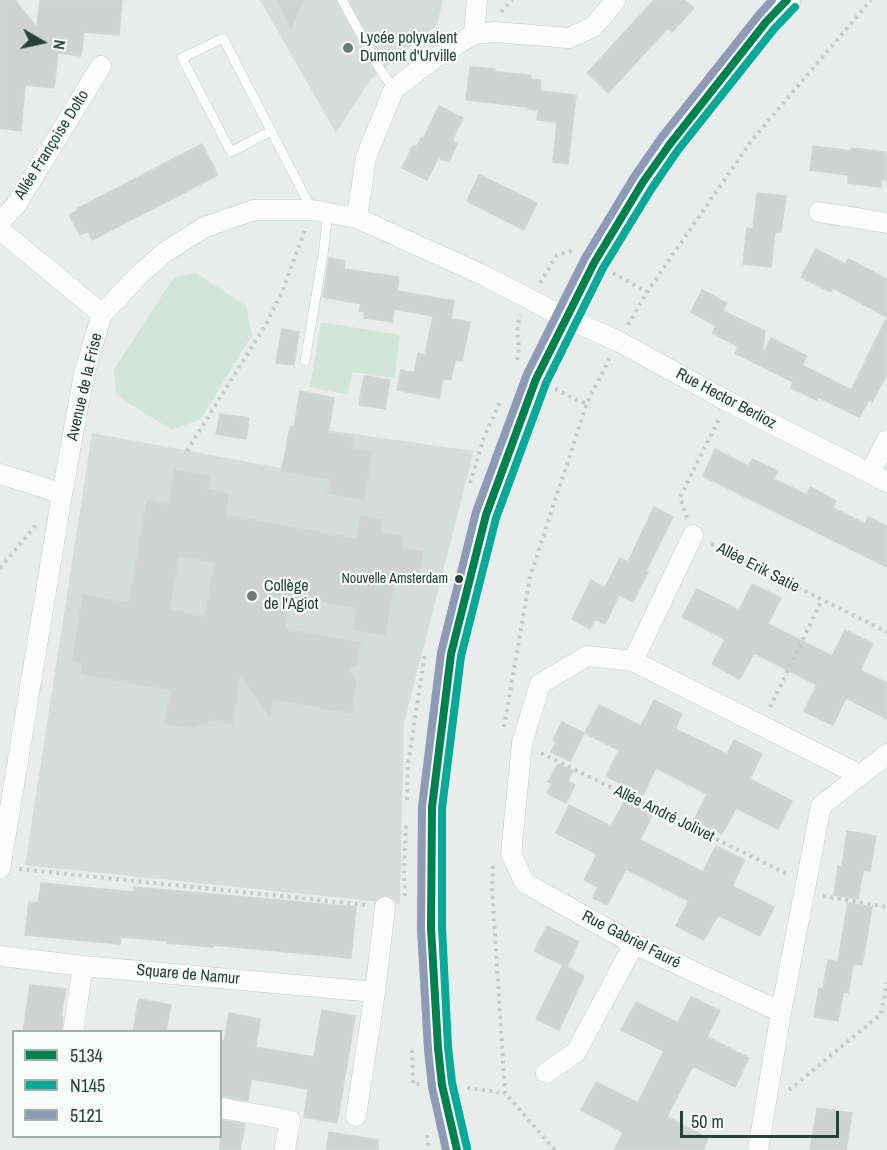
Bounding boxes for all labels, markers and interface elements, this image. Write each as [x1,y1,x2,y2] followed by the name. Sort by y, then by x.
[12,12,72,72] north arrow
[360,29,457,67] place label: Lycée polyvalent Dumont d'Urville
[48,38,71,51] text: N
[341,41,355,55] marker: Lycée polyvalent Dumont d'Urville
[11,87,93,203] street label: Allée Françoise Dolto
[63,331,107,443] street label: Avenue de la Frise
[673,365,779,433] street label: Rue Hector Berlioz
[713,539,803,597] street label: Allée Erik Satie
[341,571,448,587] place label: Nouvelle Amsterdam
[453,573,465,585] marker: Nouvelle Amsterdam
[264,577,318,615] place label: Collège de l'Agiot
[245,589,259,603] marker: Collège de l'Agiot
[611,781,717,847] street label: Allée André Jolivet
[579,907,683,973] street label: Rue Gabriel Fauré
[136,961,240,989] street label: Square de Namur
[12,1030,222,1138] legend
[70,1043,103,1068] text: 5134
[70,1073,105,1098] text: N145
[683,1099,842,1137] scale bar
[70,1103,103,1128] text: 5121
[691,1109,724,1134] text: 50 m

